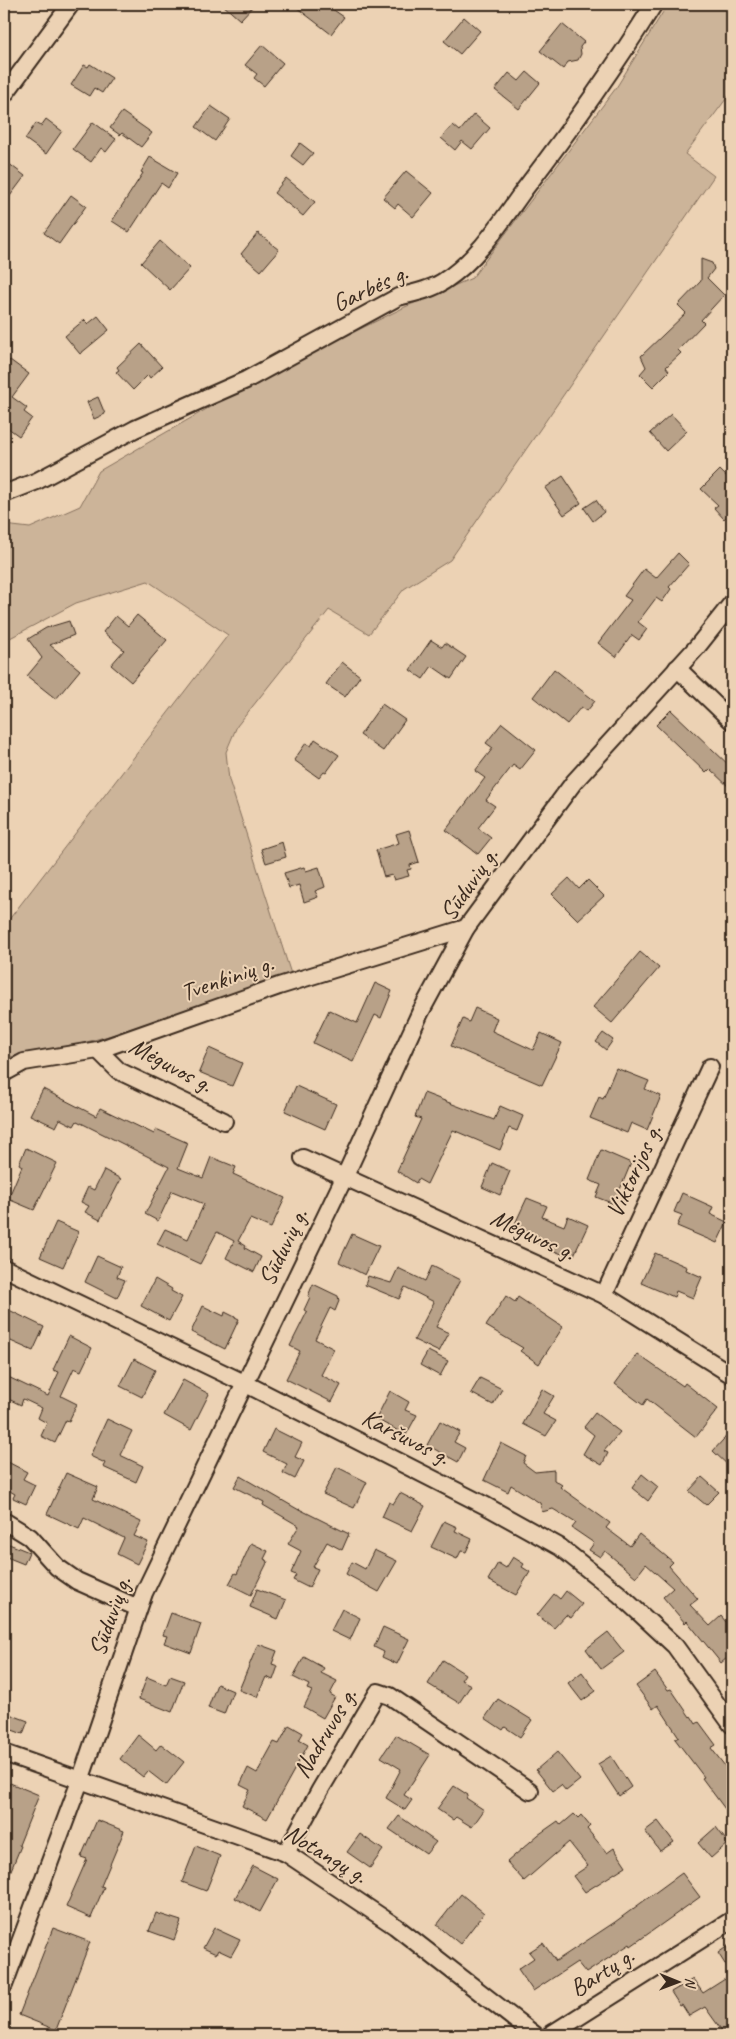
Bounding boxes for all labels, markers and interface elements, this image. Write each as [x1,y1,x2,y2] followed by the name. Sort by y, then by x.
[327,257,413,319] street label: Garbės g.
[432,841,506,927] street label: Sūduvių g.
[176,947,278,1009] street label: Tvenkinių g.
[124,1030,218,1100] street label: Mėguvos g.
[599,1119,669,1223] street label: Viktorijos g.
[486,1202,580,1268] street label: Mėguvos g.
[251,1203,315,1291] street label: Sūduvių g.
[357,1401,455,1473] street label: Karšuvos g.
[81,1572,139,1660] street label: Sūduvių g.
[286,1682,364,1784] street label: Nadruvos g.
[279,1817,373,1891] street label: Notangų g.
[564,1940,640,2004] street label: Bartų g.
[654,1956,704,2006] north arrow
[682,1978,699,1989] text: N

